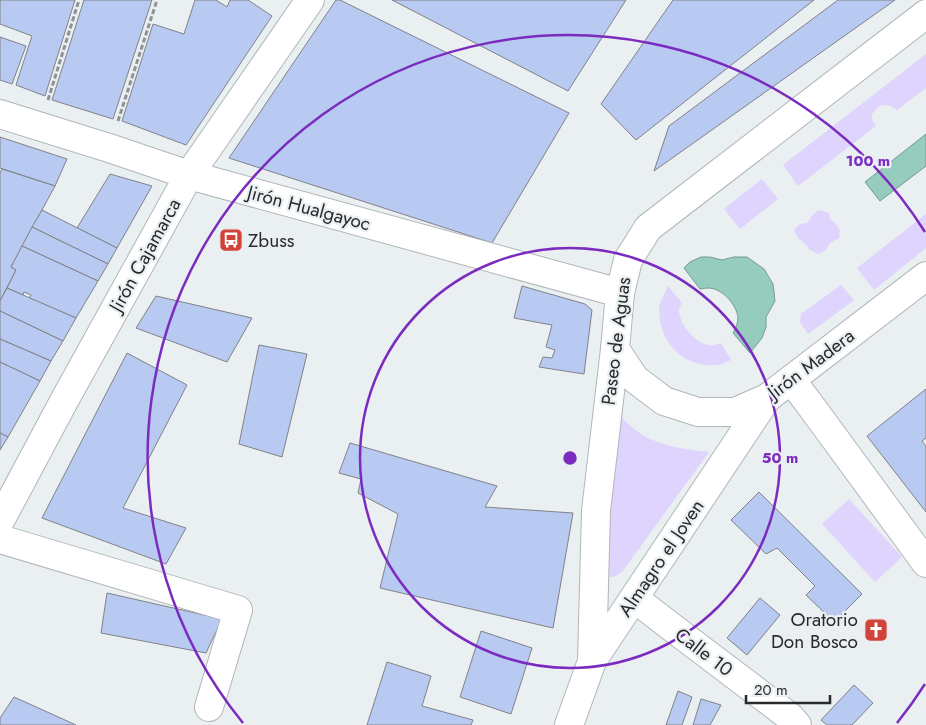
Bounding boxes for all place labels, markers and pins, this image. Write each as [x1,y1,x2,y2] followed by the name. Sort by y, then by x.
[218,227,244,253] bus stop icon: Zbuss
[248,227,295,254] place label: Zbuss
[561,449,579,467] centre of rings
[771,606,858,655] place label: Oratorio Don Bosco
[863,617,889,643] church icon: Oratorio Don Bosco

